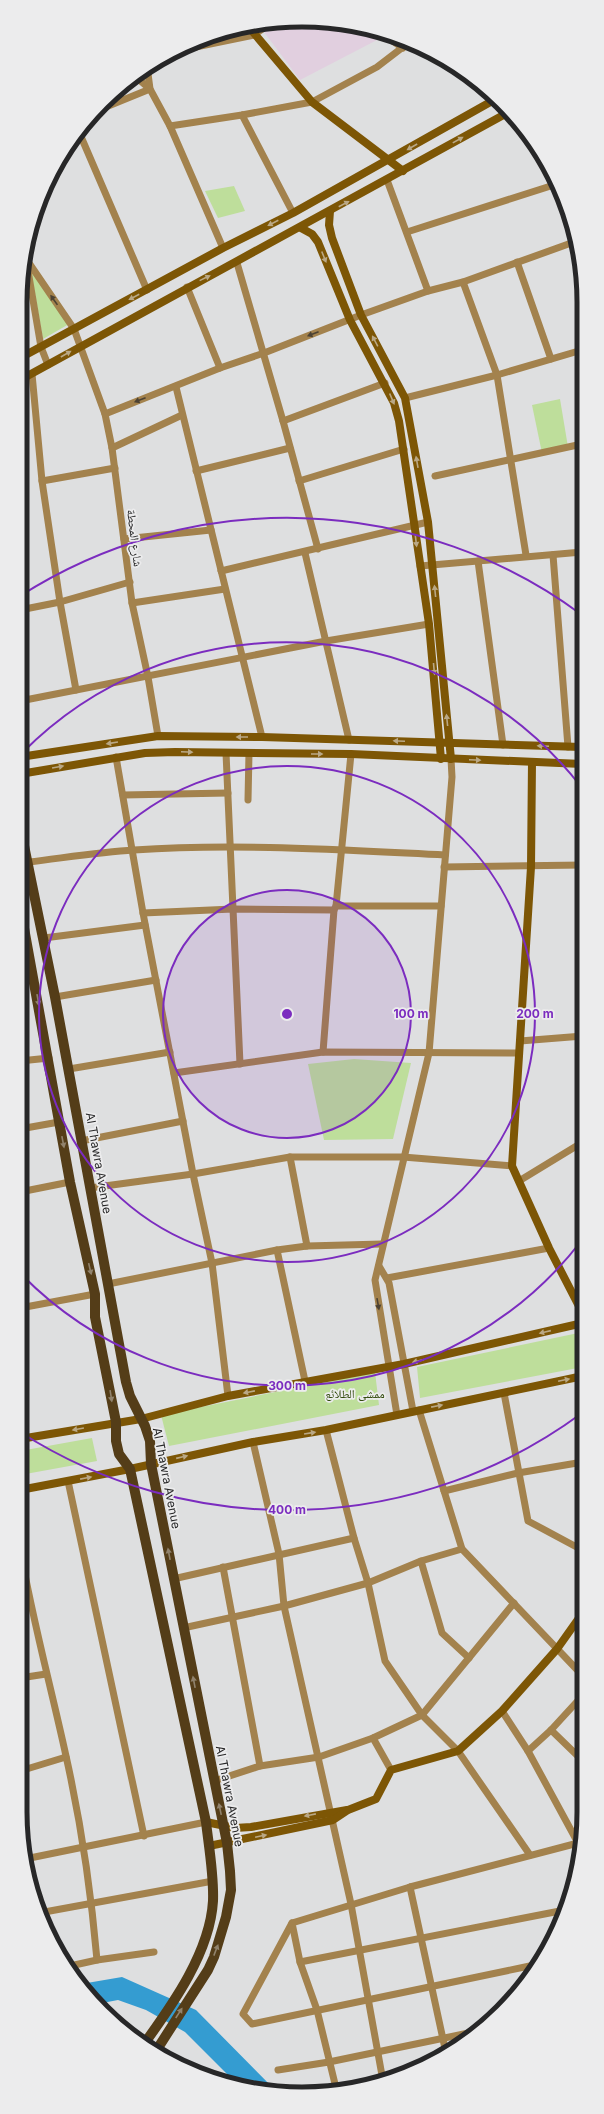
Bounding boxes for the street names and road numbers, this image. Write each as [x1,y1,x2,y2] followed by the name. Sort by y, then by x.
[123,509,146,568] street label: شارع المحطة
[83,1111,115,1215] street label: Al Thawra Avenue
[150,1426,184,1530] street label: Al Thawra Avenue
[213,1744,247,1848] street label: Al Thawra Avenue

